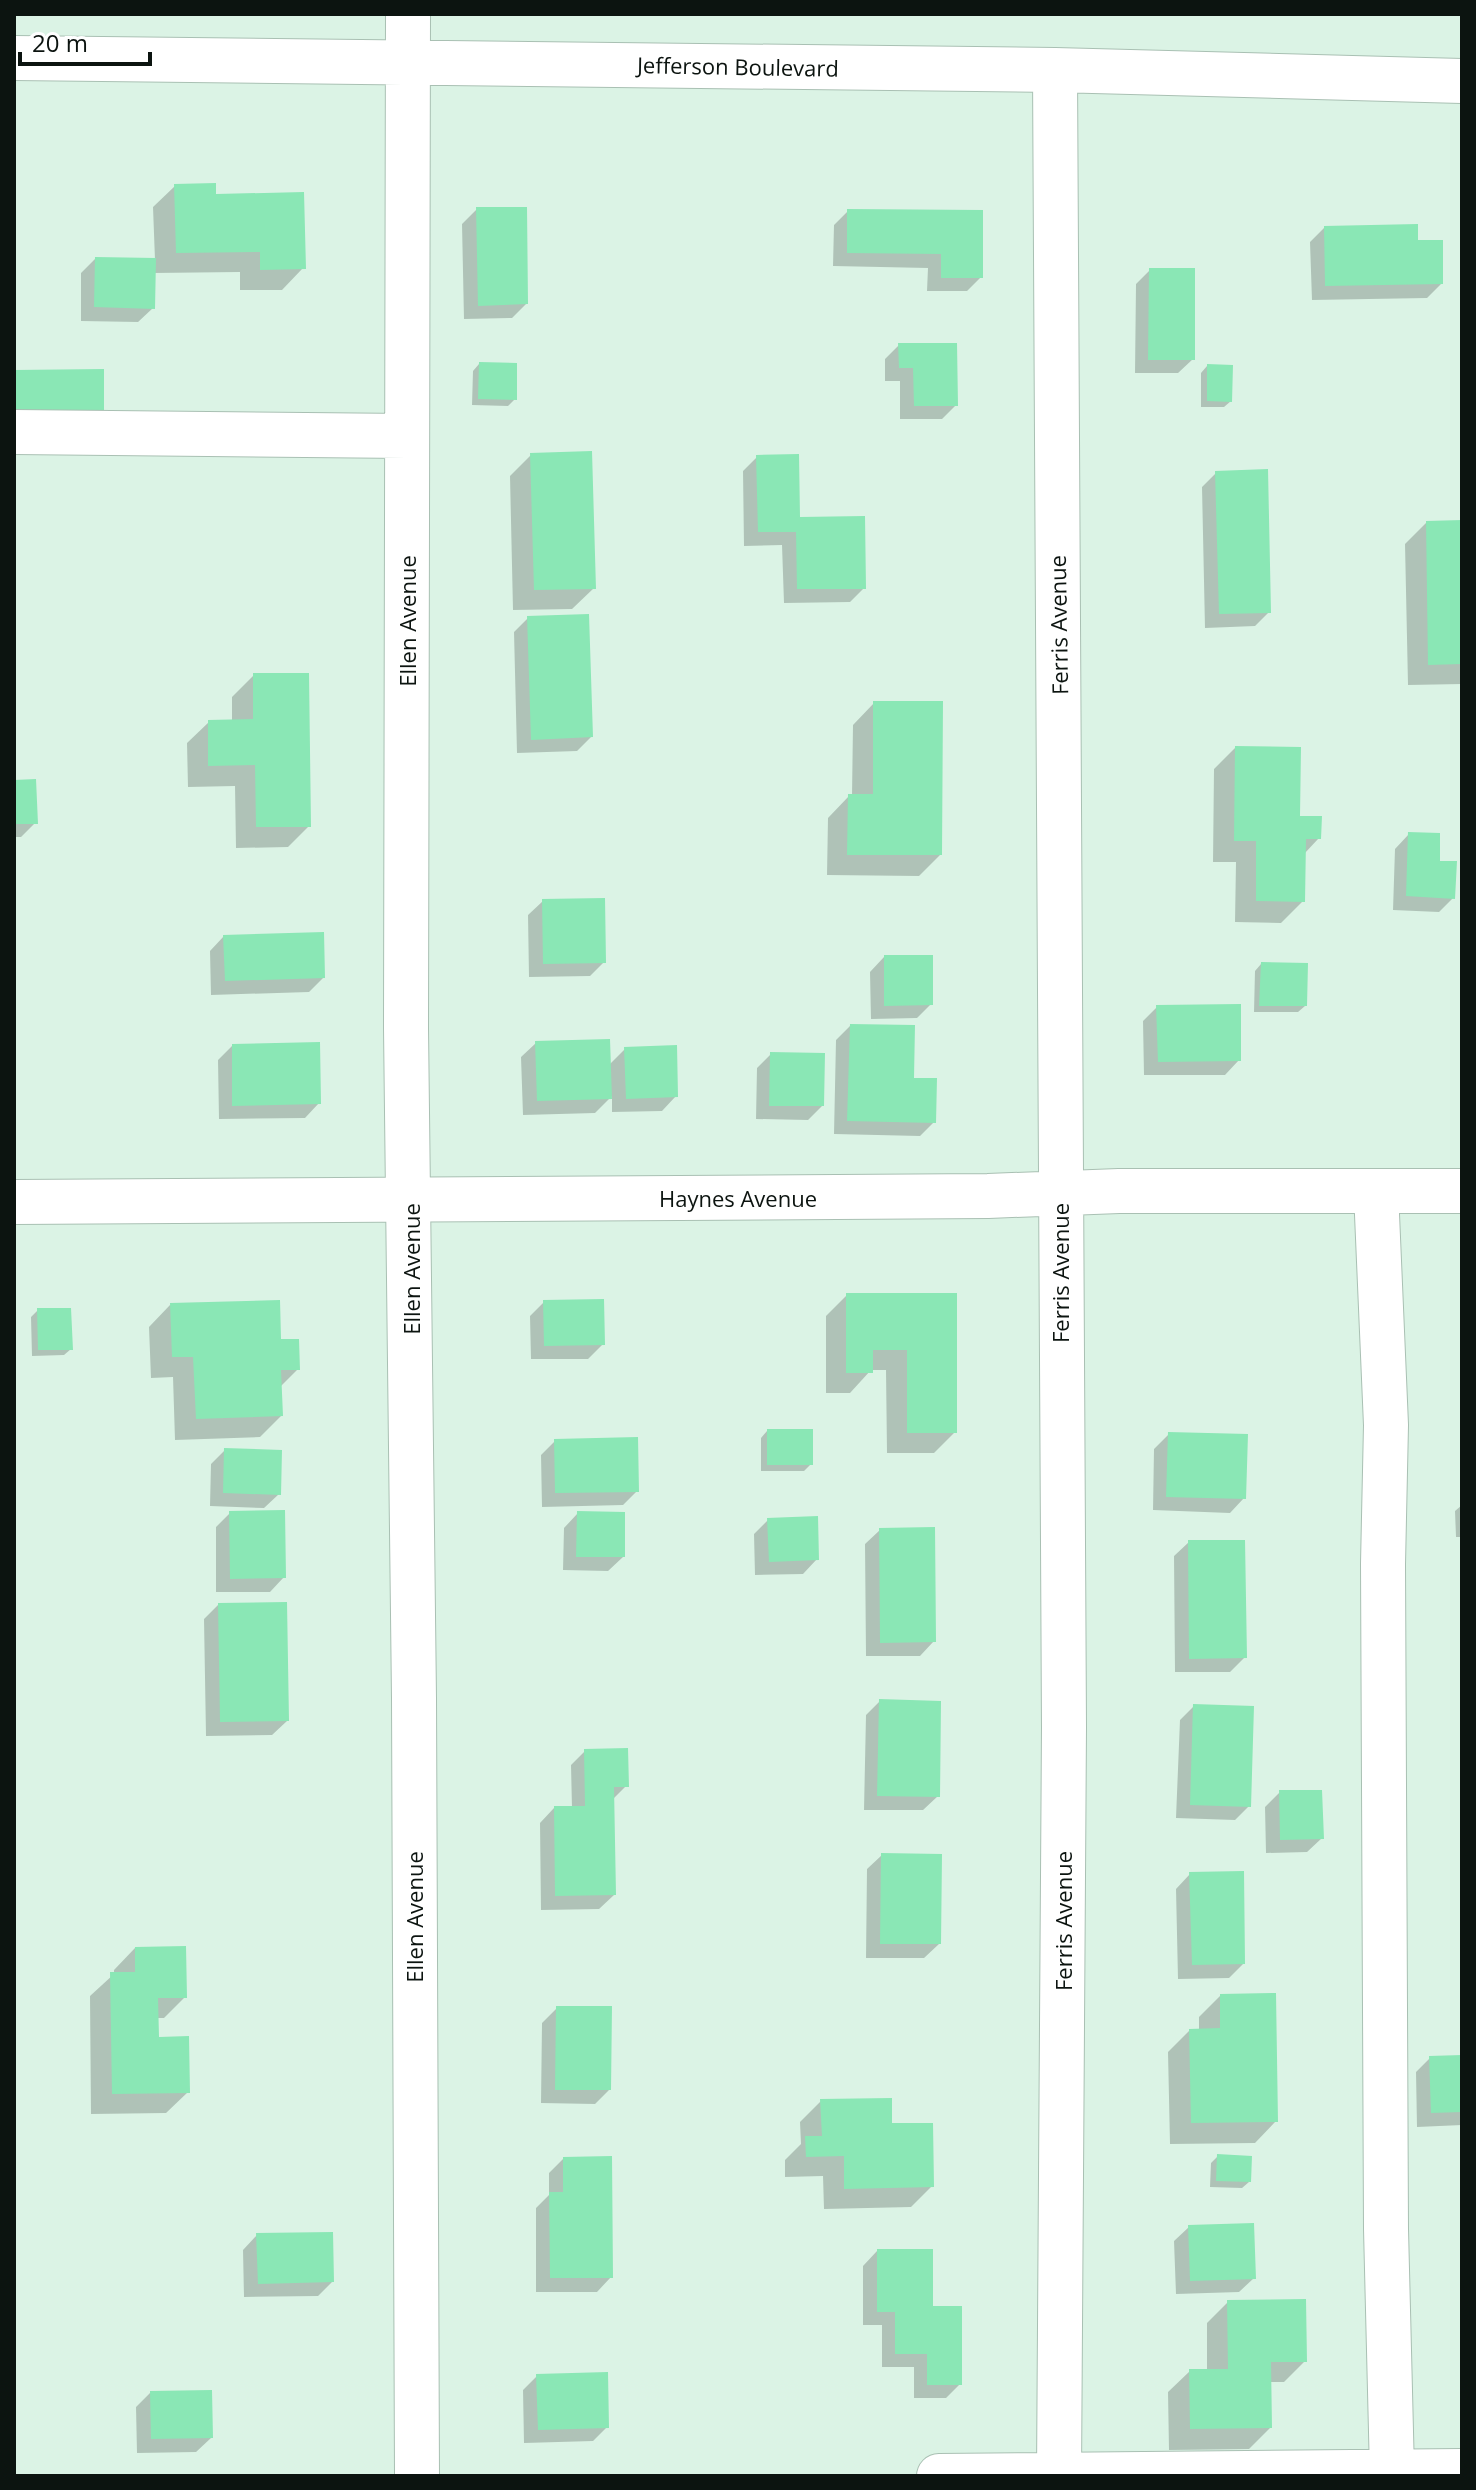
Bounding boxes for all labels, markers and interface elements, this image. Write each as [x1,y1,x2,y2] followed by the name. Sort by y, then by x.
[20,16,150,66] scale bar
[32,26,88,59] text: 20 m
[635,49,839,83] street label: Jefferson Boulevard
[392,555,422,687] street label: Ellen Avenue
[1042,555,1074,695] street label: Ferris Avenue
[659,1183,817,1213] street label: Haynes Avenue
[396,1203,426,1335] street label: Ellen Avenue
[1045,1203,1075,1343] street label: Ferris Avenue
[399,1851,429,1983] street label: Ellen Avenue
[1048,1851,1078,1991] street label: Ferris Avenue

